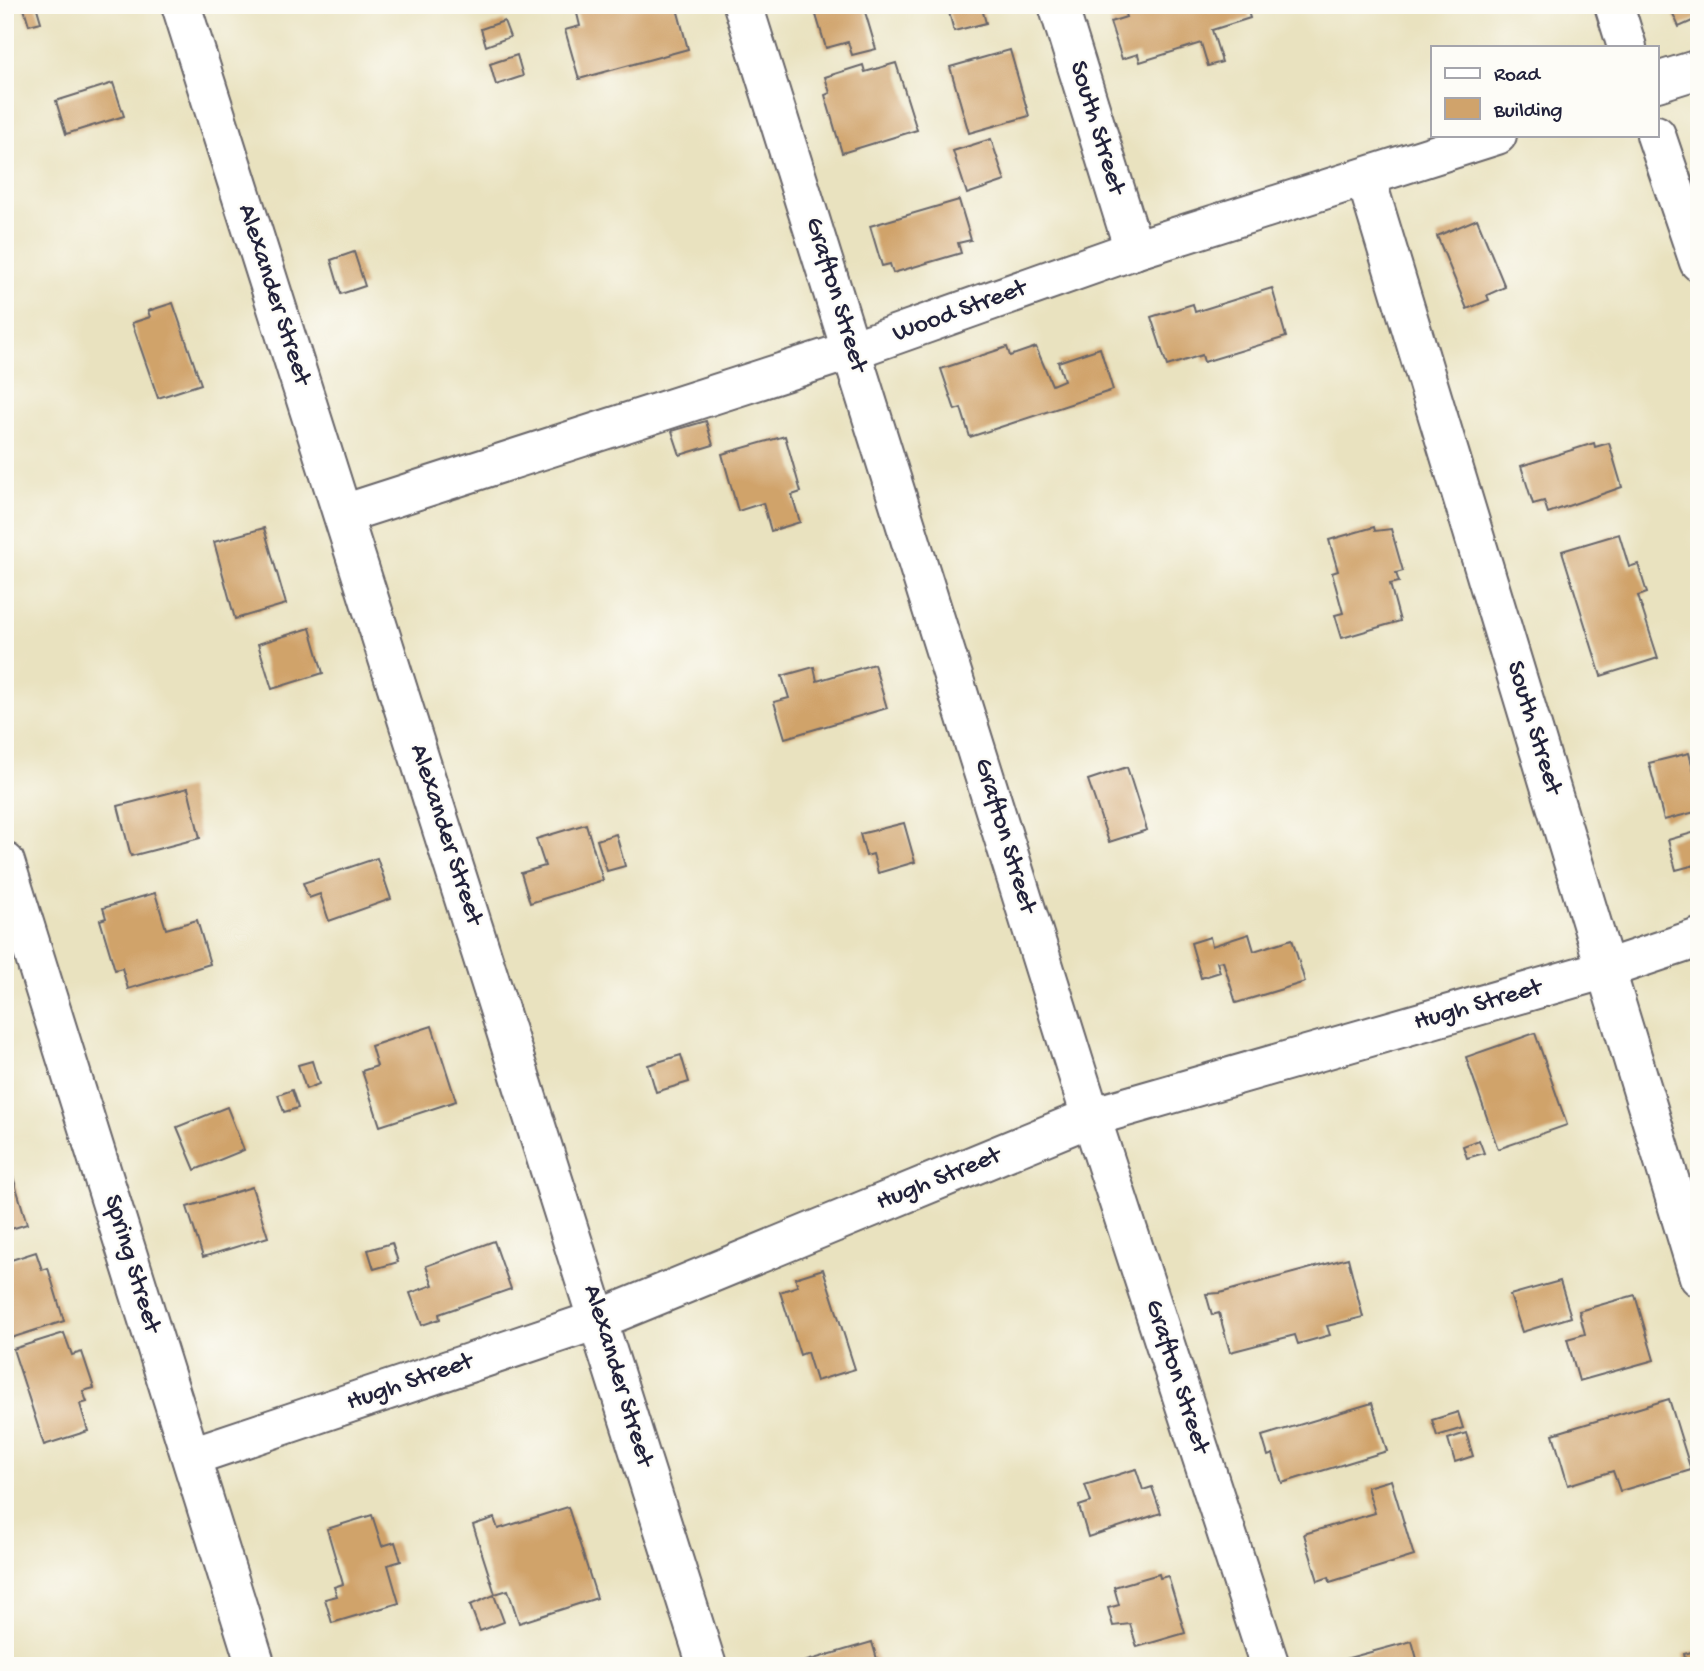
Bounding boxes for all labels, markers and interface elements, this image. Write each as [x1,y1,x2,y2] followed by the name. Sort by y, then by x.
[1431,46,1658,136] legend
[1061,58,1132,201] street label: South Street
[1494,64,1542,89] text: Road
[1493,100,1563,125] text: Building
[229,201,318,392] street label: Alexander Street
[797,214,874,378] street label: Grafton Street
[889,273,1033,350] street label: Wood Street
[1498,658,1569,801] street label: South Street
[401,741,490,932] street label: Alexander Street
[966,755,1043,919] street label: Grafton Street
[1411,972,1548,1039] street label: Hugh Street
[872,1140,1008,1219] street label: Hugh Street
[95,1191,167,1339] street label: Spring Street
[575,1281,660,1473] street label: Alexander Street
[1137,1296,1216,1460] street label: Grafton Street
[343,1346,479,1419] street label: Hugh Street

